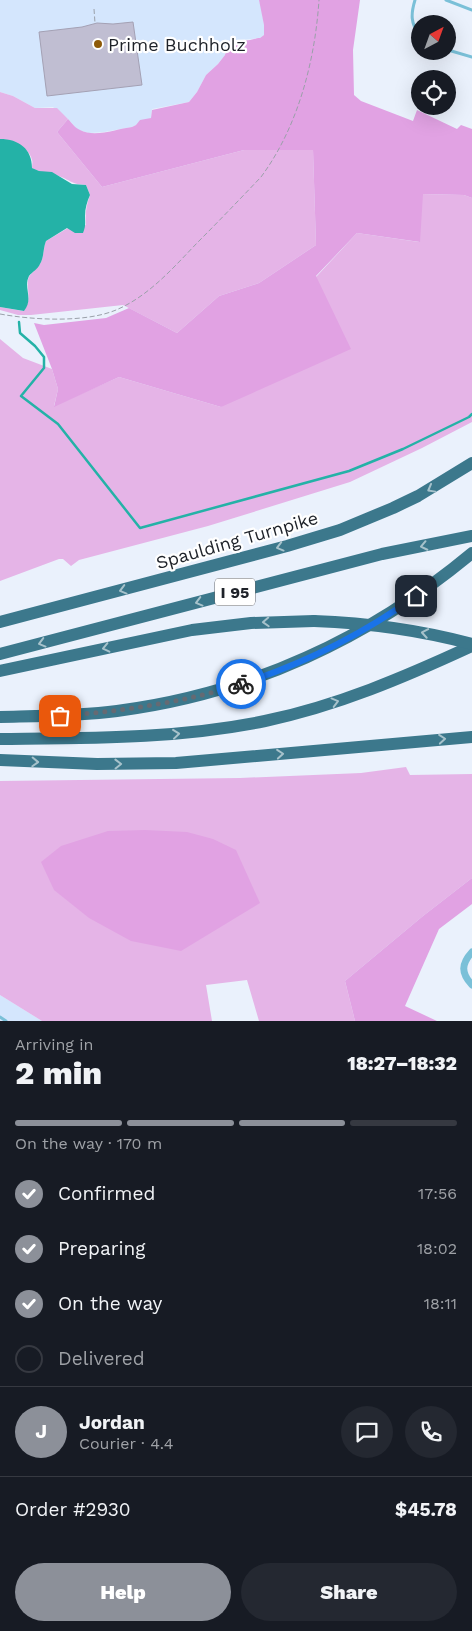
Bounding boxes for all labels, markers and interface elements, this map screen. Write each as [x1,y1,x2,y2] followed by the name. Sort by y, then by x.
[411,15,456,60] north arrow
[411,15,456,115] map controls
[108,34,246,55] place label: Prime Buchholz
[92,38,104,50] marker: Prime Buchholz
[411,70,456,115] button: locate
[427,483,436,493] one-way arrow
[154,507,320,573] street label: Spaulding Turnpike
[420,540,429,550] one-way arrow
[276,542,284,552] one-way arrow
[395,575,437,617] pin
[215,578,255,606] road number: I 95
[402,582,430,610] icon: home
[118,584,127,595] one-way arrow
[194,596,203,607] one-way arrow
[261,617,269,628] one-way arrow
[420,628,429,638] one-way arrow
[37,637,46,648] one-way arrow
[101,642,110,653] one-way arrow
[216,659,266,709] courier
[227,670,255,698] icon: bike
[39,695,81,737] pin
[331,697,340,708] one-way arrow
[46,702,74,730] icon: bag
[172,729,180,740] one-way arrow
[438,733,446,744] one-way arrow
[276,749,284,760] one-way arrow
[31,757,39,767] one-way arrow
[114,759,122,769] one-way arrow
[15,1035,93,1054] text: Arriving in
[347,1052,457,1075] text: 18:27–18:32
[15,1054,102,1092] text: 2 min
[15,1134,162,1153] text: On the way · 170 m
[15,1180,43,1208] icon: check
[58,1182,155,1205] text: Confirmed
[418,1184,457,1203] text: 17:56
[15,1235,43,1263] icon: check
[58,1237,145,1260] text: Preparing
[417,1239,457,1258] text: 18:02
[15,1290,43,1318] icon: check
[58,1292,162,1315] text: On the way
[424,1294,457,1313] text: 18:11
[58,1347,145,1370] text: Delivered
[341,1406,393,1458] button: chat
[405,1406,457,1458] button: phone
[79,1411,145,1434] text: Jordan
[35,1420,47,1443] text: J
[79,1434,174,1453] text: Courier · 4.4
[15,1498,131,1521] text: Order #2930
[395,1498,457,1521] text: $45.78
[15,1563,231,1621] button: Help
[241,1563,457,1621] button: Share

